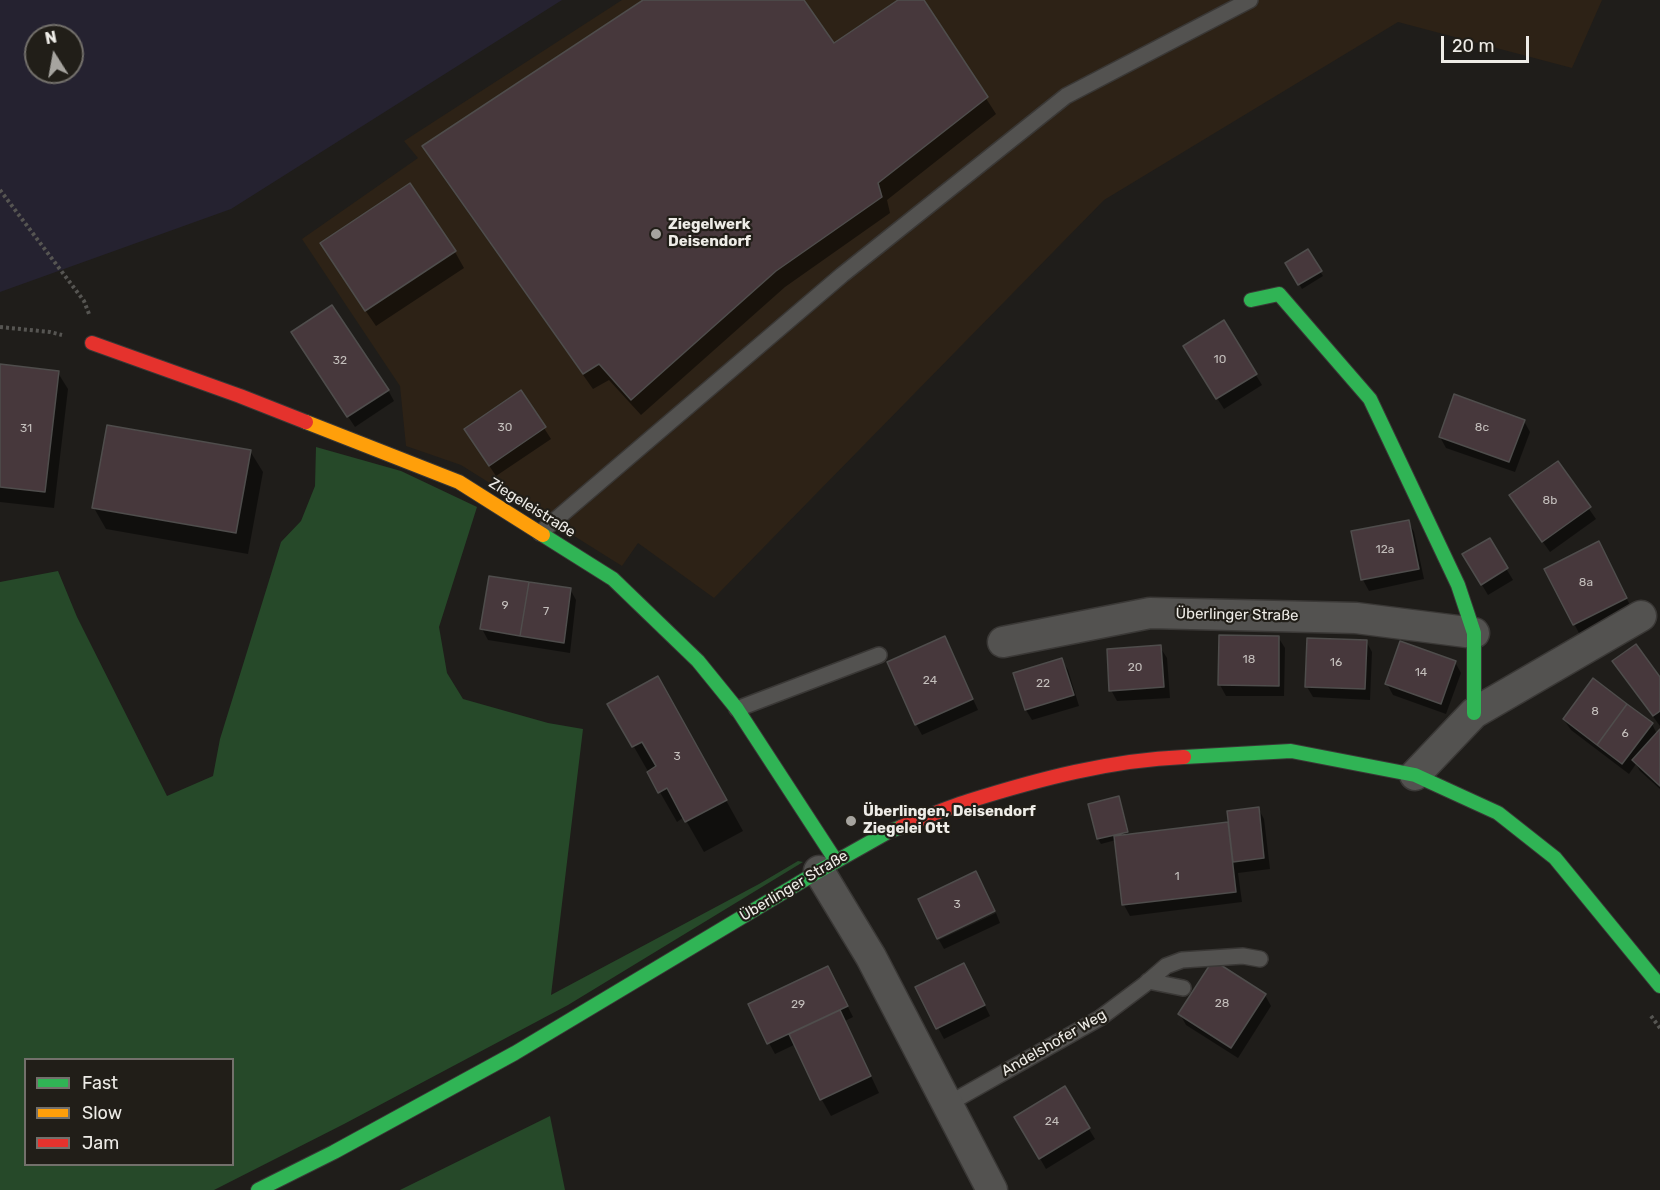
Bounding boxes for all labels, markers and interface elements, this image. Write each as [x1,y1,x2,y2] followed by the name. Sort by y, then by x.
[24,24,84,84] north arrow
[1444,24,1532,62] scale bar
[43,27,58,48] text: N
[1452,35,1494,57] text: 20 m
[668,216,751,251] place label: Ziegelwerk Deisendorf
[649,227,663,241] marker: Ziegelwerk Deisendorf
[1214,353,1226,367] house number: 10
[333,354,347,368] house number: 32
[498,421,512,435] house number: 30
[1475,421,1489,435] house number: 8c
[20,422,32,436] house number: 31
[485,474,579,542] street label: Ziegeleistraße
[1543,494,1557,508] house number: 8b
[1376,543,1394,557] house number: 12a
[1579,576,1593,590] house number: 8a
[501,599,509,613] house number: 9
[543,605,549,619] house number: 7
[1175,605,1299,625] street label: Überlinger Straße
[1243,653,1255,667] house number: 18
[1330,656,1342,670] house number: 16
[1128,661,1142,675] house number: 20
[1415,666,1427,680] house number: 14
[923,674,937,688] house number: 24
[1036,677,1050,691] house number: 22
[1591,705,1599,719] house number: 8
[1621,727,1629,741] house number: 6
[673,750,681,764] house number: 3
[863,803,1036,838] place label: Überlingen, Deisendorf Ziegelei Ott
[844,814,858,828] marker: Überlingen, Deisendorf Ziegelei Ott
[737,847,851,925] street label: Überlinger Straße
[1174,870,1180,884] house number: 1
[953,898,961,912] house number: 3
[1215,997,1229,1011] house number: 28
[791,998,805,1012] house number: 29
[998,1006,1110,1080] street label: Andelshofer Weg
[24,1058,234,1166] legend
[82,1072,118,1094] text: Fast
[82,1102,122,1124] text: Slow
[1045,1115,1059,1129] house number: 24
[82,1132,119,1154] text: Jam

